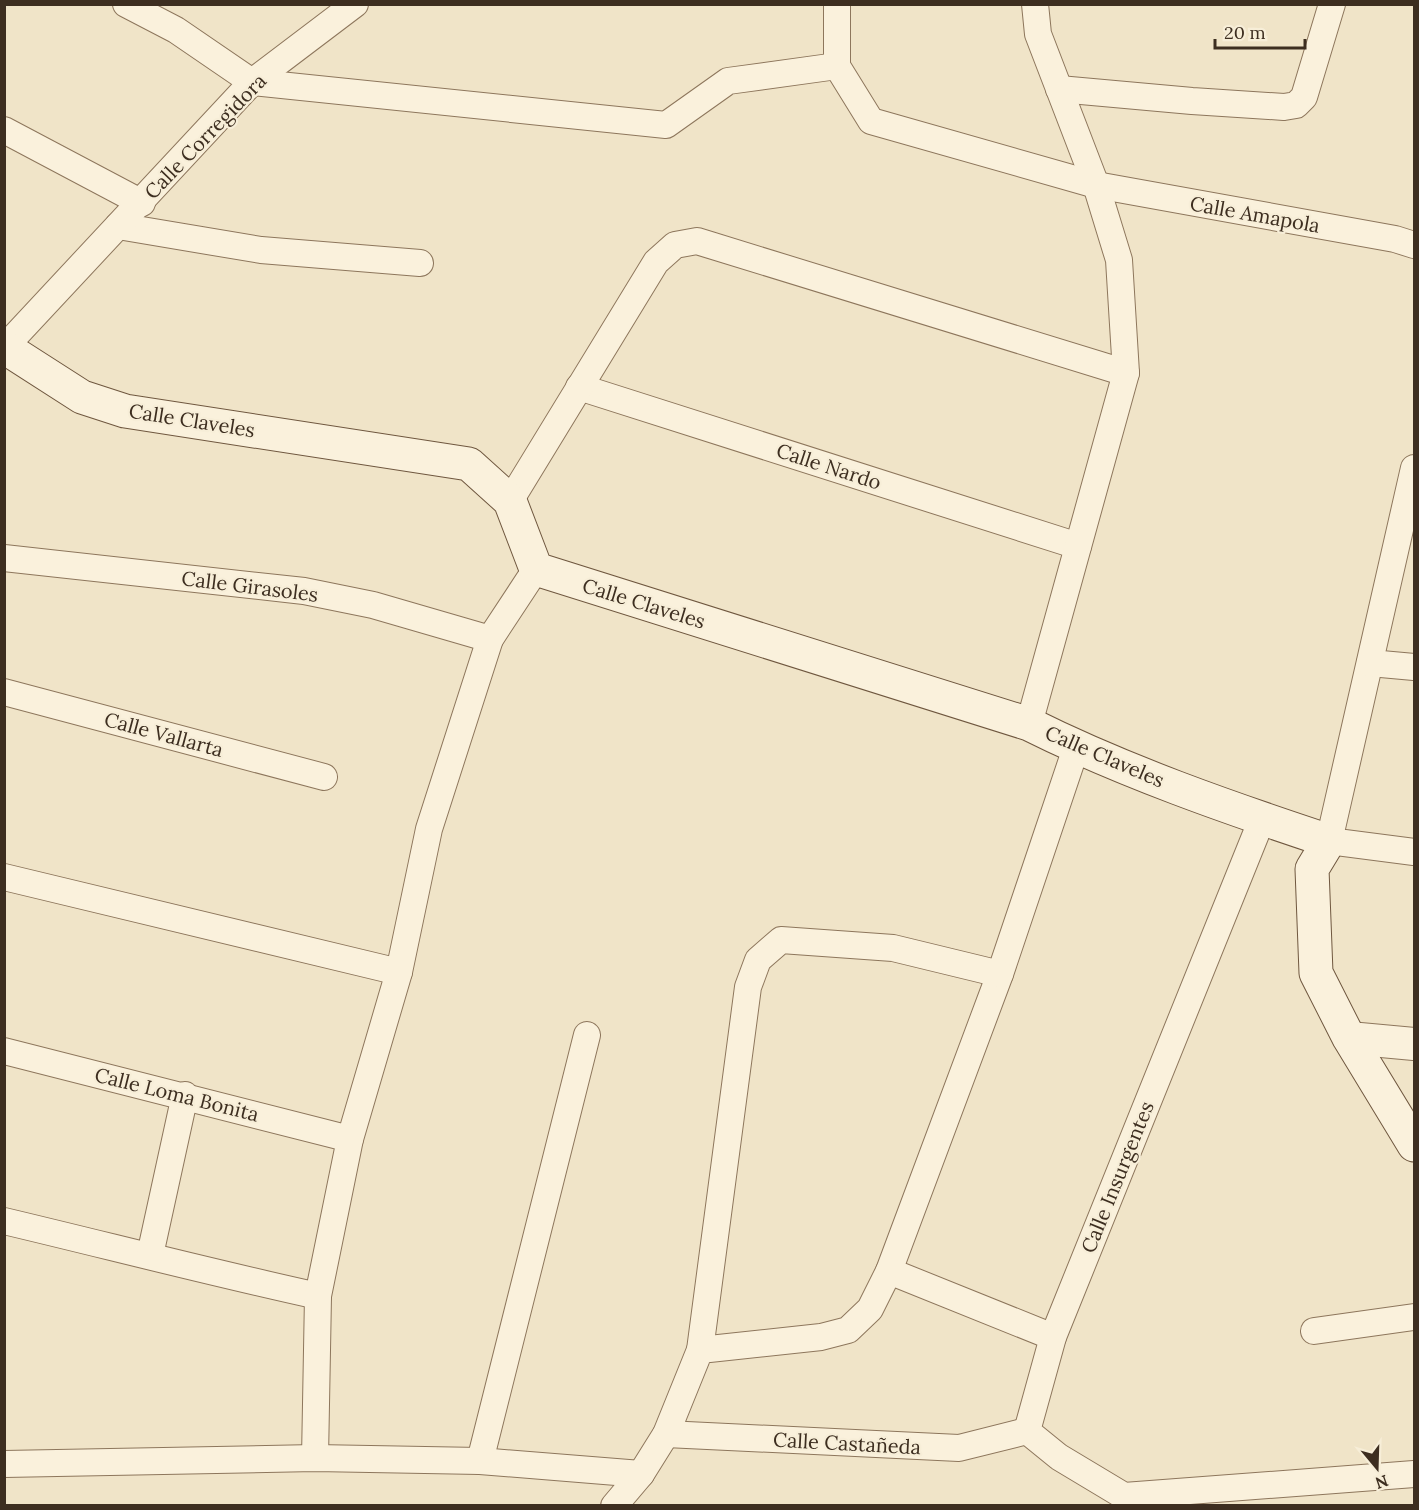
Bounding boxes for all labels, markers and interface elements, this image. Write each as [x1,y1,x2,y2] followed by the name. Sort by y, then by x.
[1215,12,1305,50] scale bar
[1224,21,1266,44] text: 20 m
[139,68,271,204] street label: Calle Corregidora
[1188,190,1322,238] street label: Calle Amapola
[127,398,257,442] street label: Calle Claveles
[773,437,885,495] street label: Calle Nardo
[180,565,320,607] street label: Calle Girasoles
[580,572,708,634] street label: Calle Claveles
[102,706,226,762] street label: Calle Vallarta
[1042,720,1168,792] street label: Calle Claveles
[92,1062,262,1126] street label: Calle Loma Bonita
[1075,1098,1159,1256] street label: Calle Insurgentes
[772,1427,922,1459] street label: Calle Castañeda
[1347,1438,1407,1498] north arrow
[1373,1471,1391,1494] text: N

